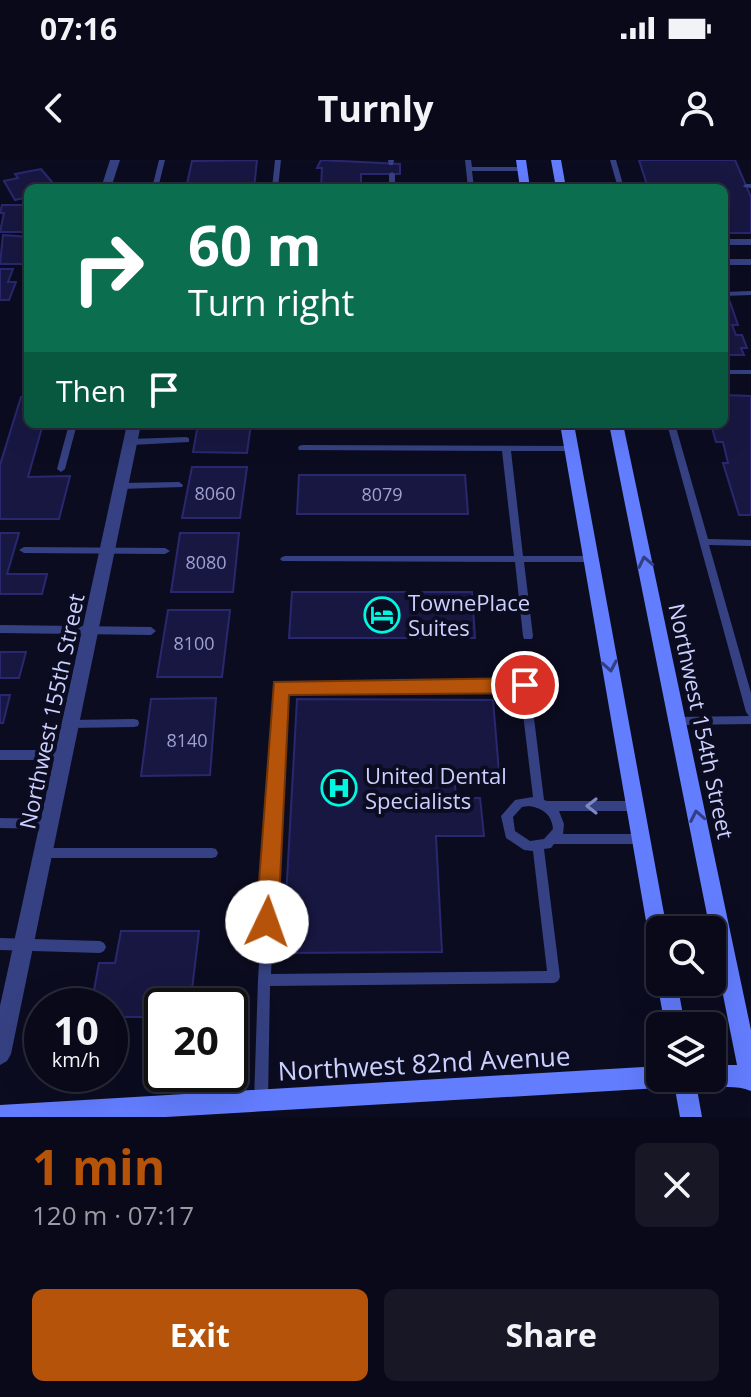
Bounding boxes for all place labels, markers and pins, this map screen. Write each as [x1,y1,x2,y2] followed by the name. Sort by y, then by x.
[408,587,530,642] place label: TownePlace Suites
[363,596,401,634] hotel icon: TownePlace Suites
[491,651,559,719] pin
[365,760,507,815] place label: United Dental Specialists
[320,769,358,807] hospital icon: United Dental Specialists

